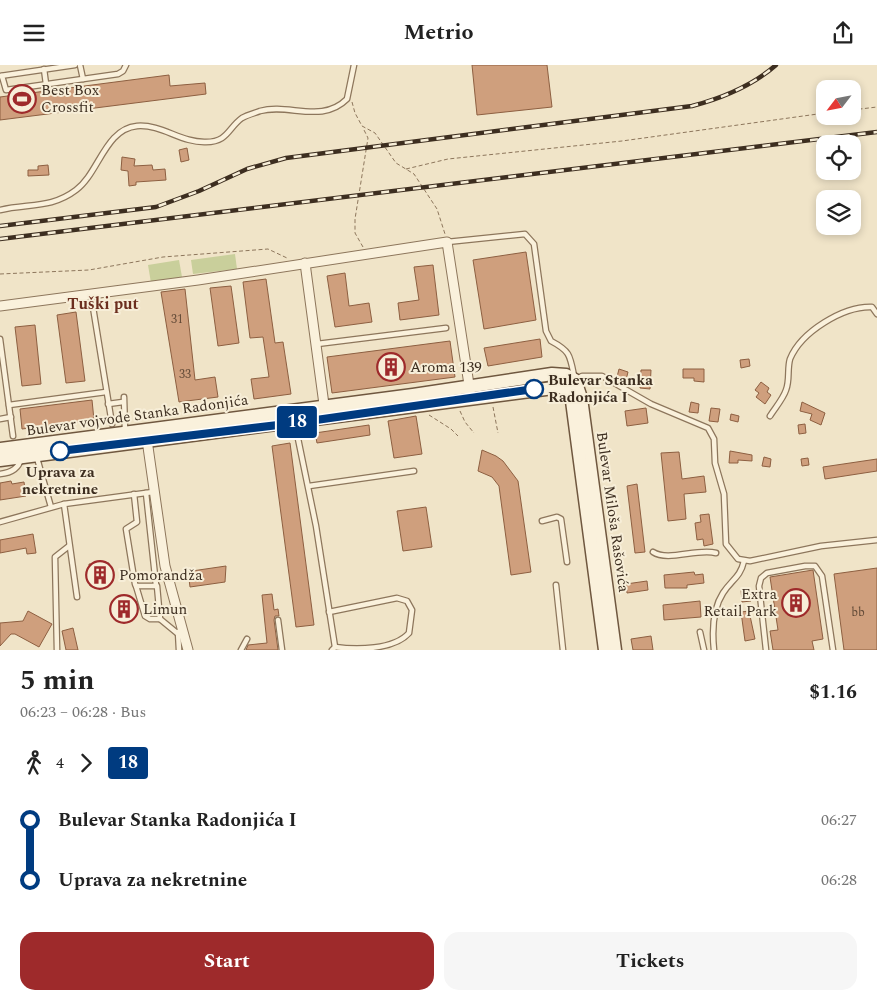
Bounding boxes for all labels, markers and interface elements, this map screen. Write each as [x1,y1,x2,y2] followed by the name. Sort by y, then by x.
[403,16,474,49] text: Metrio
[20,19,48,47] icon: menu
[829,19,857,47] icon: share
[41,79,100,119] place label: Best Box Crossfit
[816,80,861,125] north arrow
[816,80,861,235] map controls
[7,84,37,114] sports icon: Best Box Crossfit
[816,135,861,180] button: locate
[816,190,861,235] button: layers
[67,292,139,316] district label: Tuški put
[171,310,183,329] house number: 31
[376,352,406,382] building icon: Aroma 139
[410,356,482,379] place label: Aroma 139
[179,365,191,384] house number: 33
[548,369,653,409] place label: Bulevar Stanka Radonjića I
[524,379,544,399] marker: Bulevar Stanka Radonjića I
[24,388,250,442] street label: Bulevar vojvode Stanka Radonjića
[274,406,320,438] line badge: 18
[287,408,307,435] text: 18
[590,430,635,594] street label: Bulevar Miloša Rašovića
[50,441,70,461] marker: Uprava za nekretnine
[22,461,98,501] place label: Uprava za nekretnine
[85,560,115,590] building icon: Pomorandža
[119,564,203,587] place label: Pomorandža
[703,583,778,623] place label: Extra Retail Park
[781,588,811,618] building icon: Extra Retail Park
[109,594,139,624] building icon: Limun
[143,598,187,621] place label: Limun
[851,603,865,622] house number: bb
[20,659,95,702] text: 5 min
[809,678,857,707] text: $1.16
[20,700,146,724] text: 06:23 – 06:28 · Bus
[20,749,48,777] icon: walk
[72,749,100,777] icon: forward
[118,749,138,776] text: 18
[56,751,64,775] text: 4
[58,806,297,835] text: Bulevar Stanka Radonjića I
[821,808,857,832] text: 06:27
[58,866,247,895] text: Uprava za nekretnine
[821,868,857,892] text: 06:28
[20,932,434,990] button: Start
[444,932,857,990] button: Tickets

